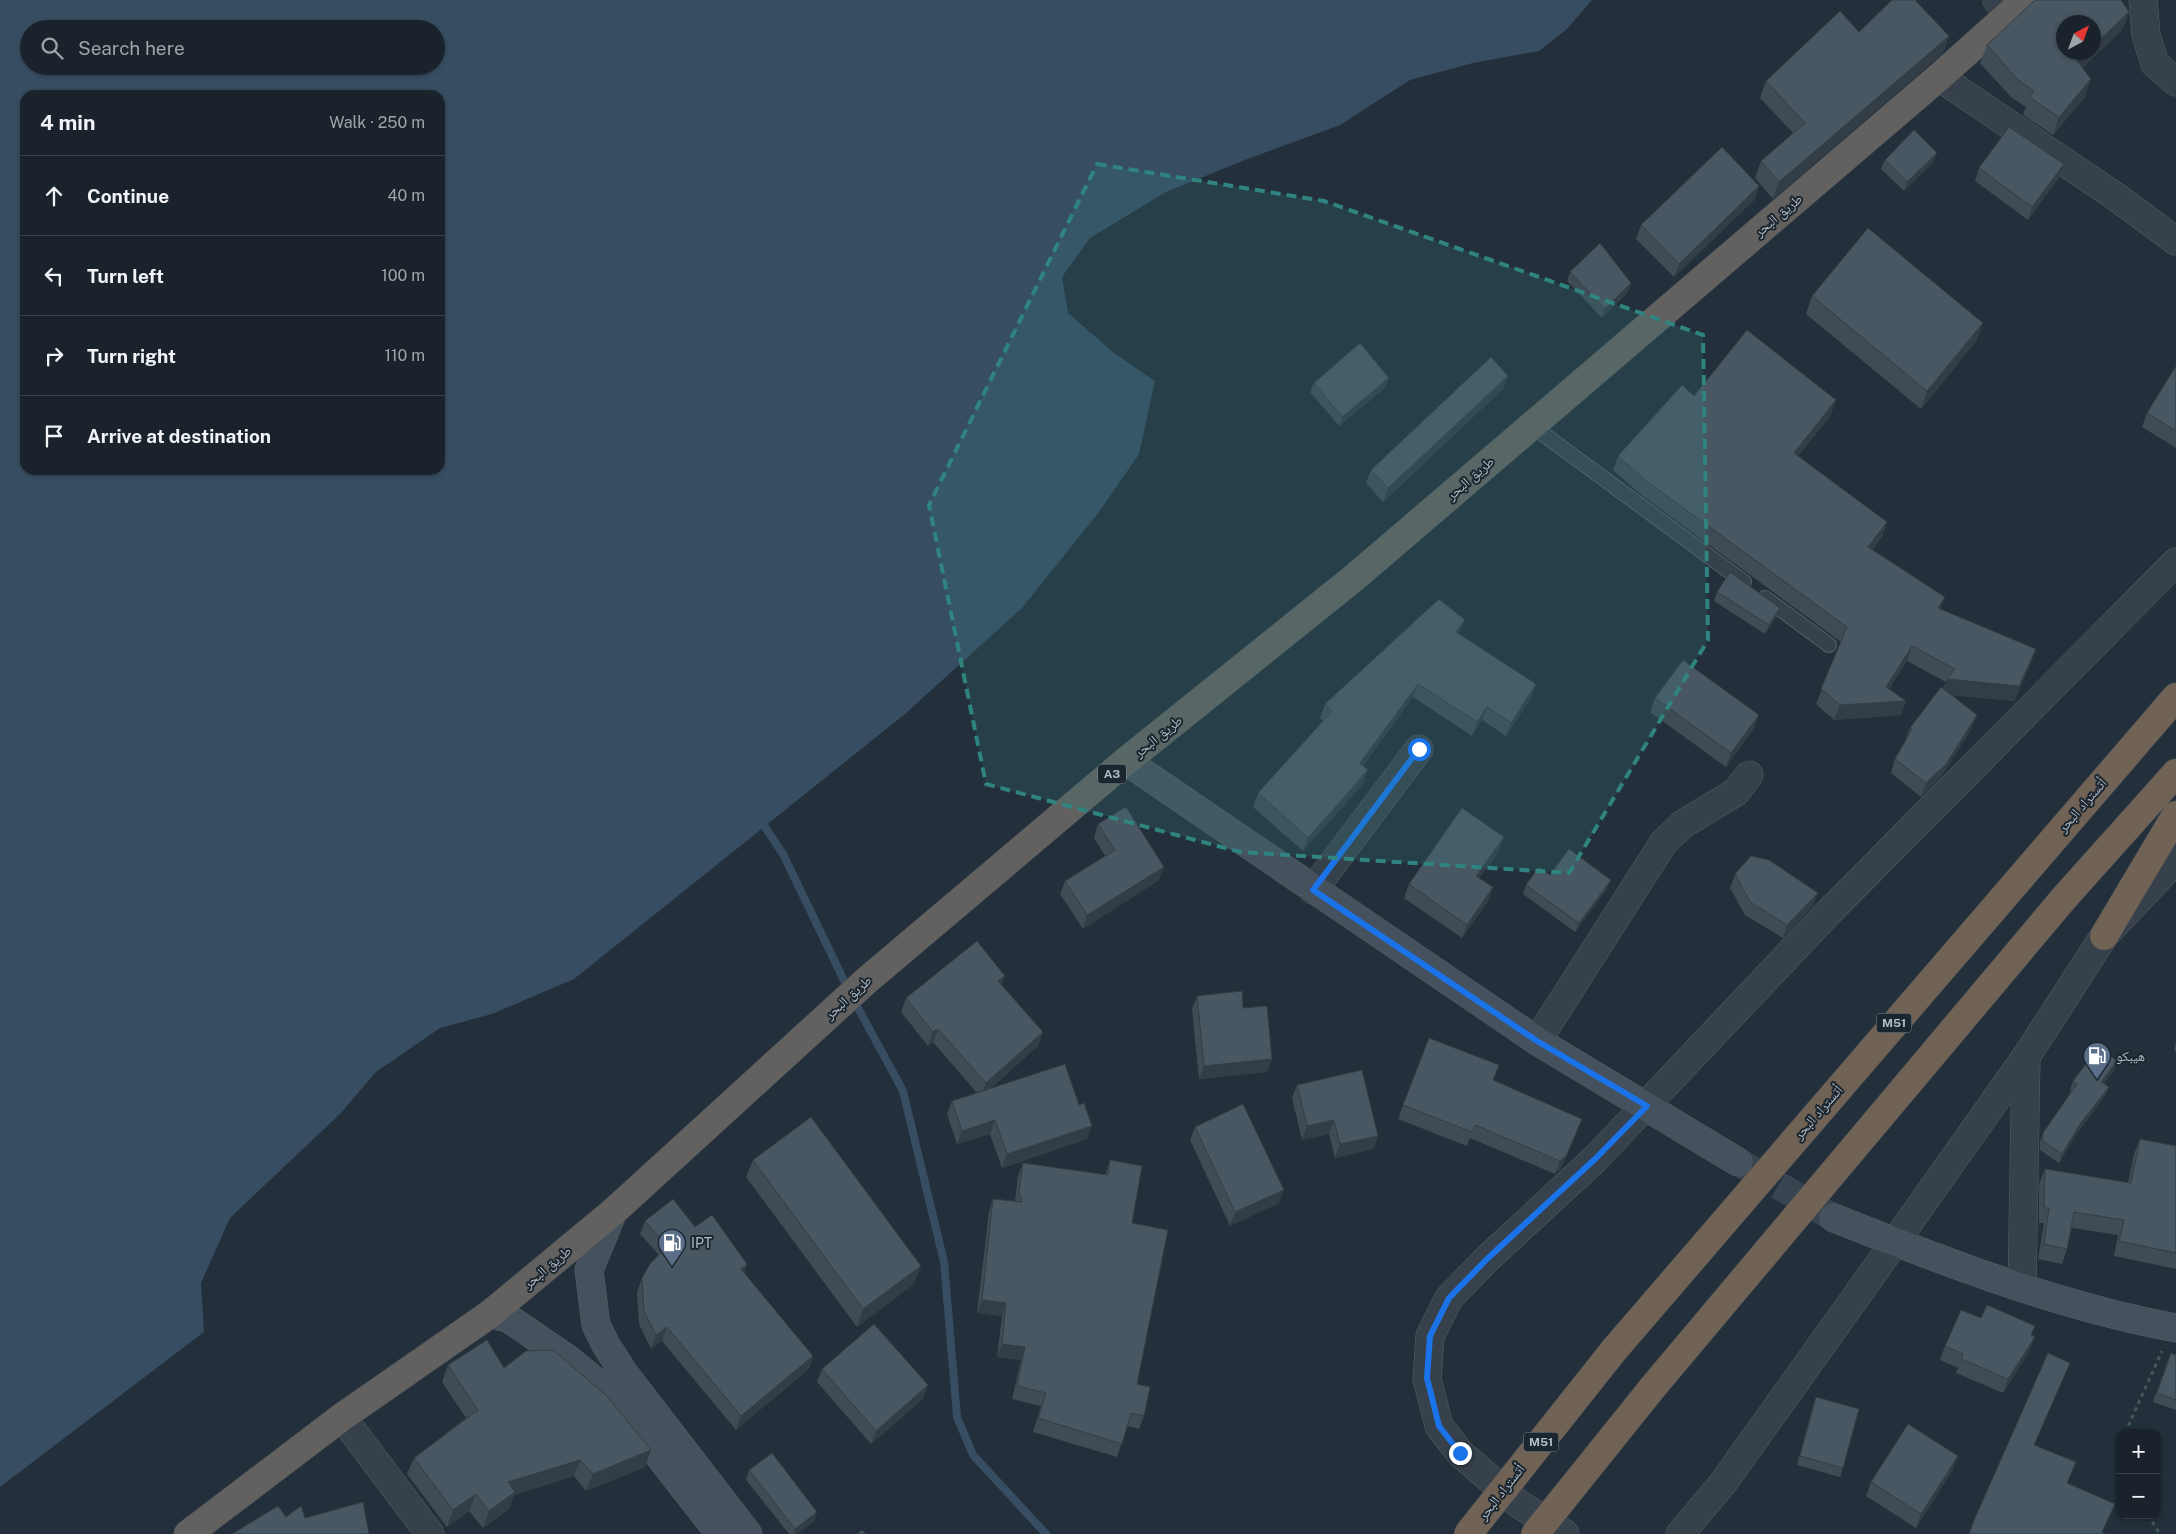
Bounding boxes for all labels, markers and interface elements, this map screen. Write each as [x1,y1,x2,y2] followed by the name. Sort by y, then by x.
[2056,15,2101,60] north arrow
[20,20,445,75] search box
[38,34,66,62] icon: search
[78,37,185,59] text: Search here
[40,110,95,135] text: 4 min
[329,113,425,132] text: Walk · 250 m
[40,182,68,210] icon: ahead
[87,185,169,207] text: Continue
[387,186,425,205] text: 40 m
[1750,190,1806,242] street label: طريق البحر
[40,262,68,290] icon: left
[87,265,164,287] text: Turn left
[381,266,425,285] text: 100 m
[40,342,68,370] icon: right
[87,345,176,367] text: Turn right
[384,346,425,365] text: 110 m
[40,422,68,450] icon: arrive
[87,425,271,447] text: Arrive at destination
[1442,453,1498,505] street label: طريق البحر
[1130,712,1187,762] street label: طريق البحر
[1408,738,1431,761] route start
[1098,764,1126,784] road number: A3
[2054,775,2110,837] street label: أتستراد البحر
[821,972,876,1024] street label: طريق البحر
[1876,1014,1912,1032] road number: M51
[2082,1041,2112,1080] fuel station icon: هيبكو
[2116,1048,2145,1065] place label: هيبكو
[1790,1082,1846,1144] street label: أتستراد البحر
[657,1228,687,1267] fuel station icon: IPT
[691,1235,712,1251] place label: IPT
[519,1242,575,1294] street label: طريق البحر
[2116,1429,2161,1519] map controls
[2116,1429,2161,1474] button: +
[1524,1432,1558,1451] road number: M51
[1449,1442,1472,1465] route end
[1474,1461,1528,1524] street label: أتستراد البحر
[2116,1474,2161,1519] button: −

